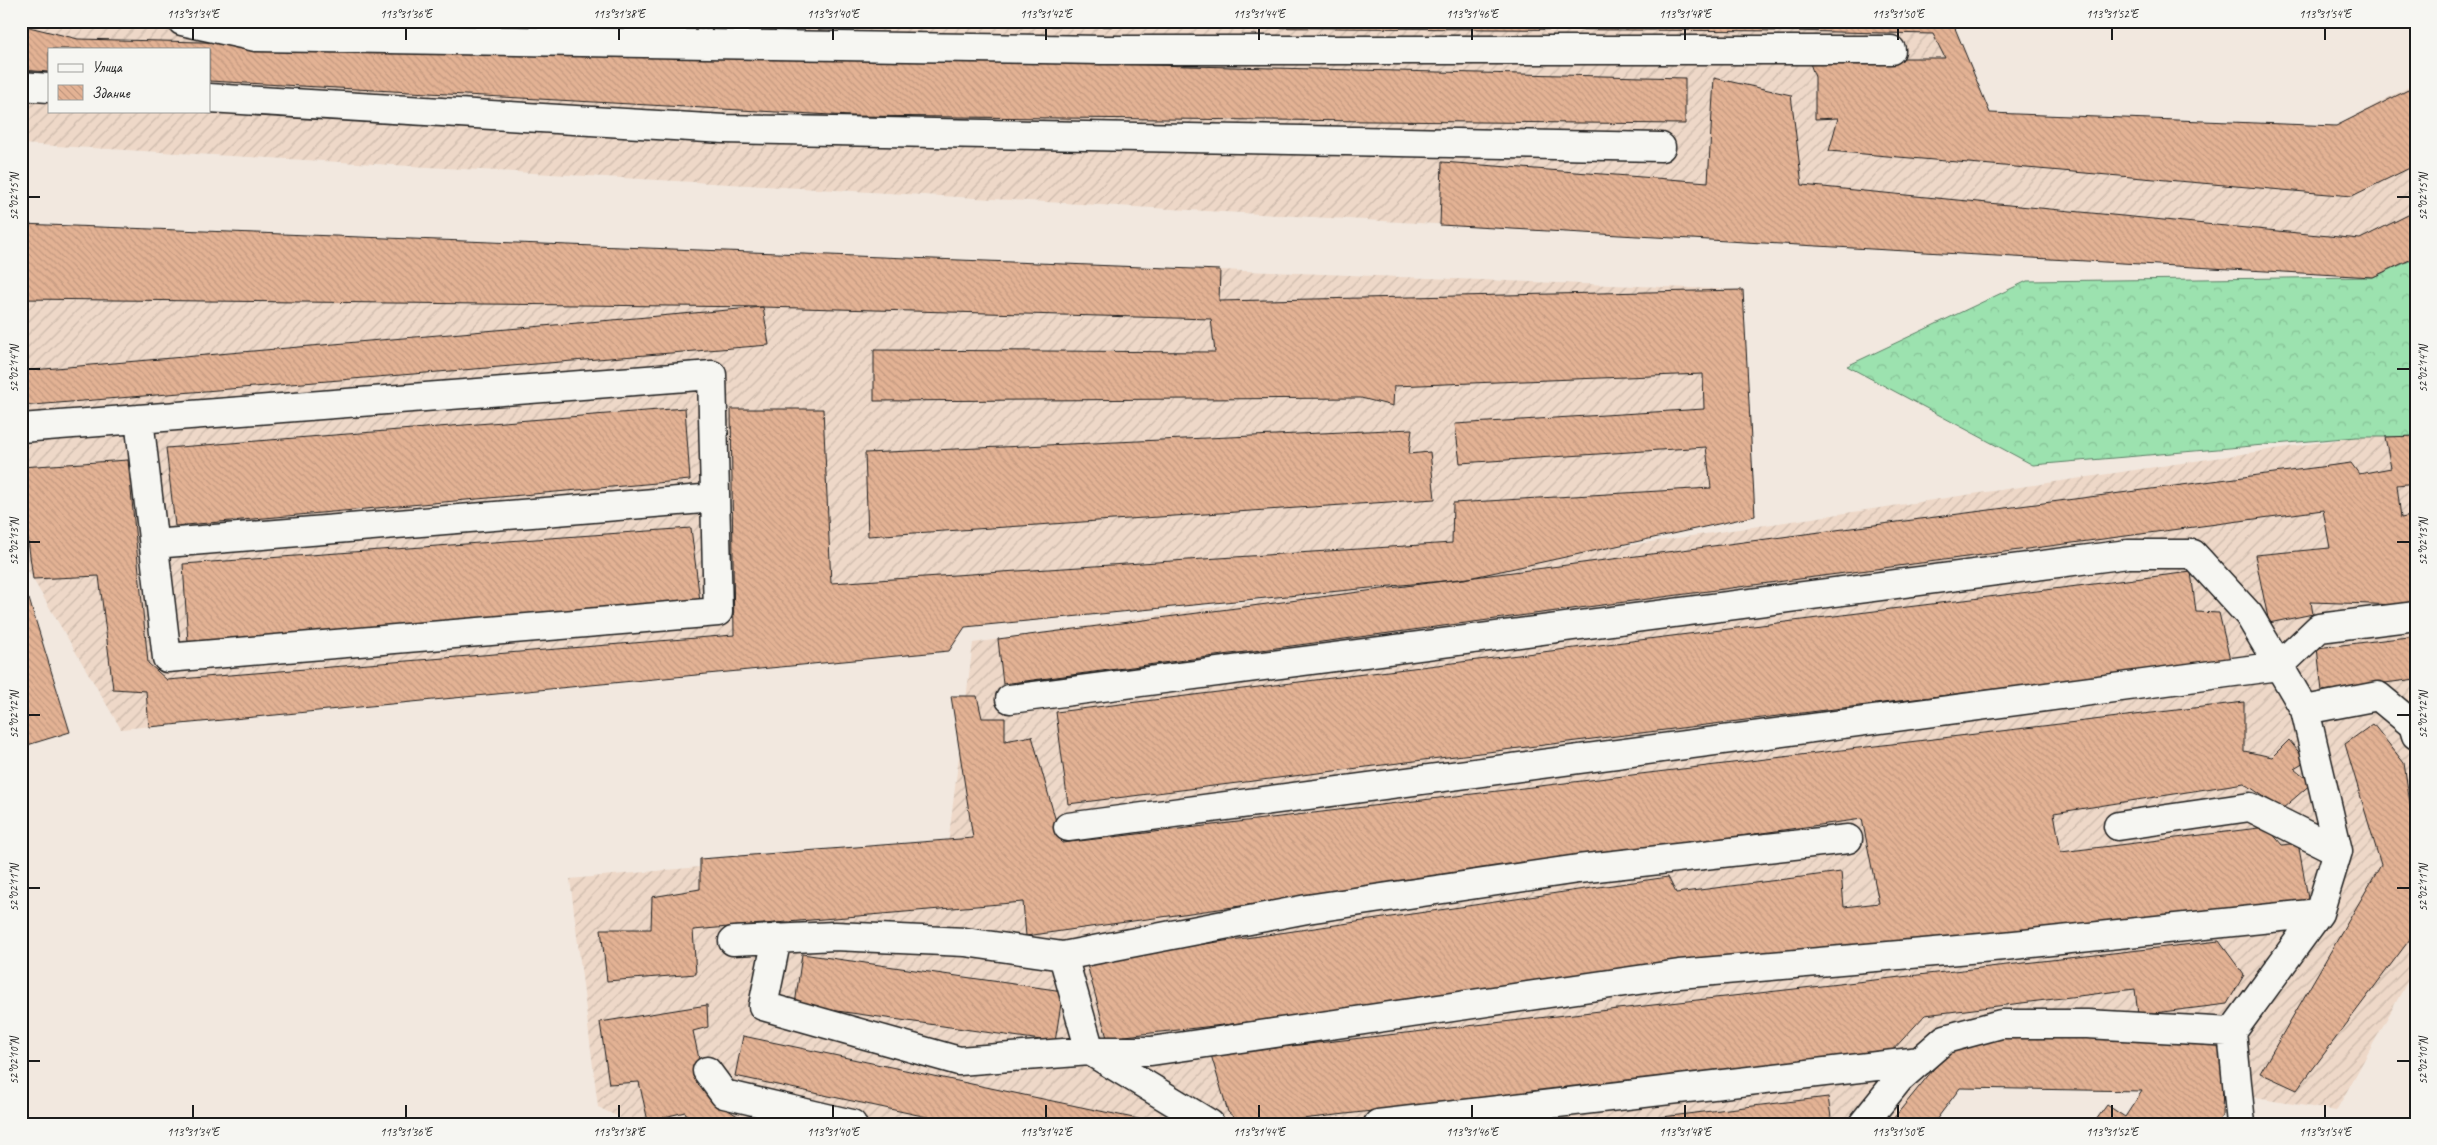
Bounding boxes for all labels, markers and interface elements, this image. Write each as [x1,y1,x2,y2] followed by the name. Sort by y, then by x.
[167,6,221,22] text: 113°31'34"E
[380,6,434,22] text: 113°31'36"E
[593,6,647,22] text: 113°31'38"E
[807,6,861,22] text: 113°31'40"E
[1020,6,1074,22] text: 113°31'42"E
[1233,6,1287,22] text: 113°31'44"E
[1446,6,1500,22] text: 113°31'46"E
[1659,6,1713,22] text: 113°31'48"E
[1872,6,1926,22] text: 113°31'50"E
[2086,6,2140,22] text: 113°31'52"E
[2299,6,2353,22] text: 113°31'54"E
[48,48,210,112] legend
[92,58,123,77] text: Улица
[92,84,131,103] text: Здание
[6,172,22,221] text: 52°02'15"N
[2415,172,2431,221] text: 52°02'15"N
[6,344,22,393] text: 52°02'14"N
[2415,344,2431,393] text: 52°02'14"N
[6,517,22,566] text: 52°02'13"N
[2415,517,2431,566] text: 52°02'13"N
[6,690,22,739] text: 52°02'12"N
[2415,690,2431,739] text: 52°02'12"N
[6,863,22,912] text: 52°02'11"N
[2415,863,2431,912] text: 52°02'11"N
[6,1036,22,1085] text: 52°02'10"N
[2415,1036,2431,1085] text: 52°02'10"N
[167,1124,221,1140] text: 113°31'34"E
[380,1124,434,1140] text: 113°31'36"E
[593,1124,647,1140] text: 113°31'38"E
[807,1124,861,1140] text: 113°31'40"E
[1020,1124,1074,1140] text: 113°31'42"E
[1233,1124,1287,1140] text: 113°31'44"E
[1446,1124,1500,1140] text: 113°31'46"E
[1659,1124,1713,1140] text: 113°31'48"E
[1872,1124,1926,1140] text: 113°31'50"E
[2086,1124,2140,1140] text: 113°31'52"E
[2299,1124,2353,1140] text: 113°31'54"E

